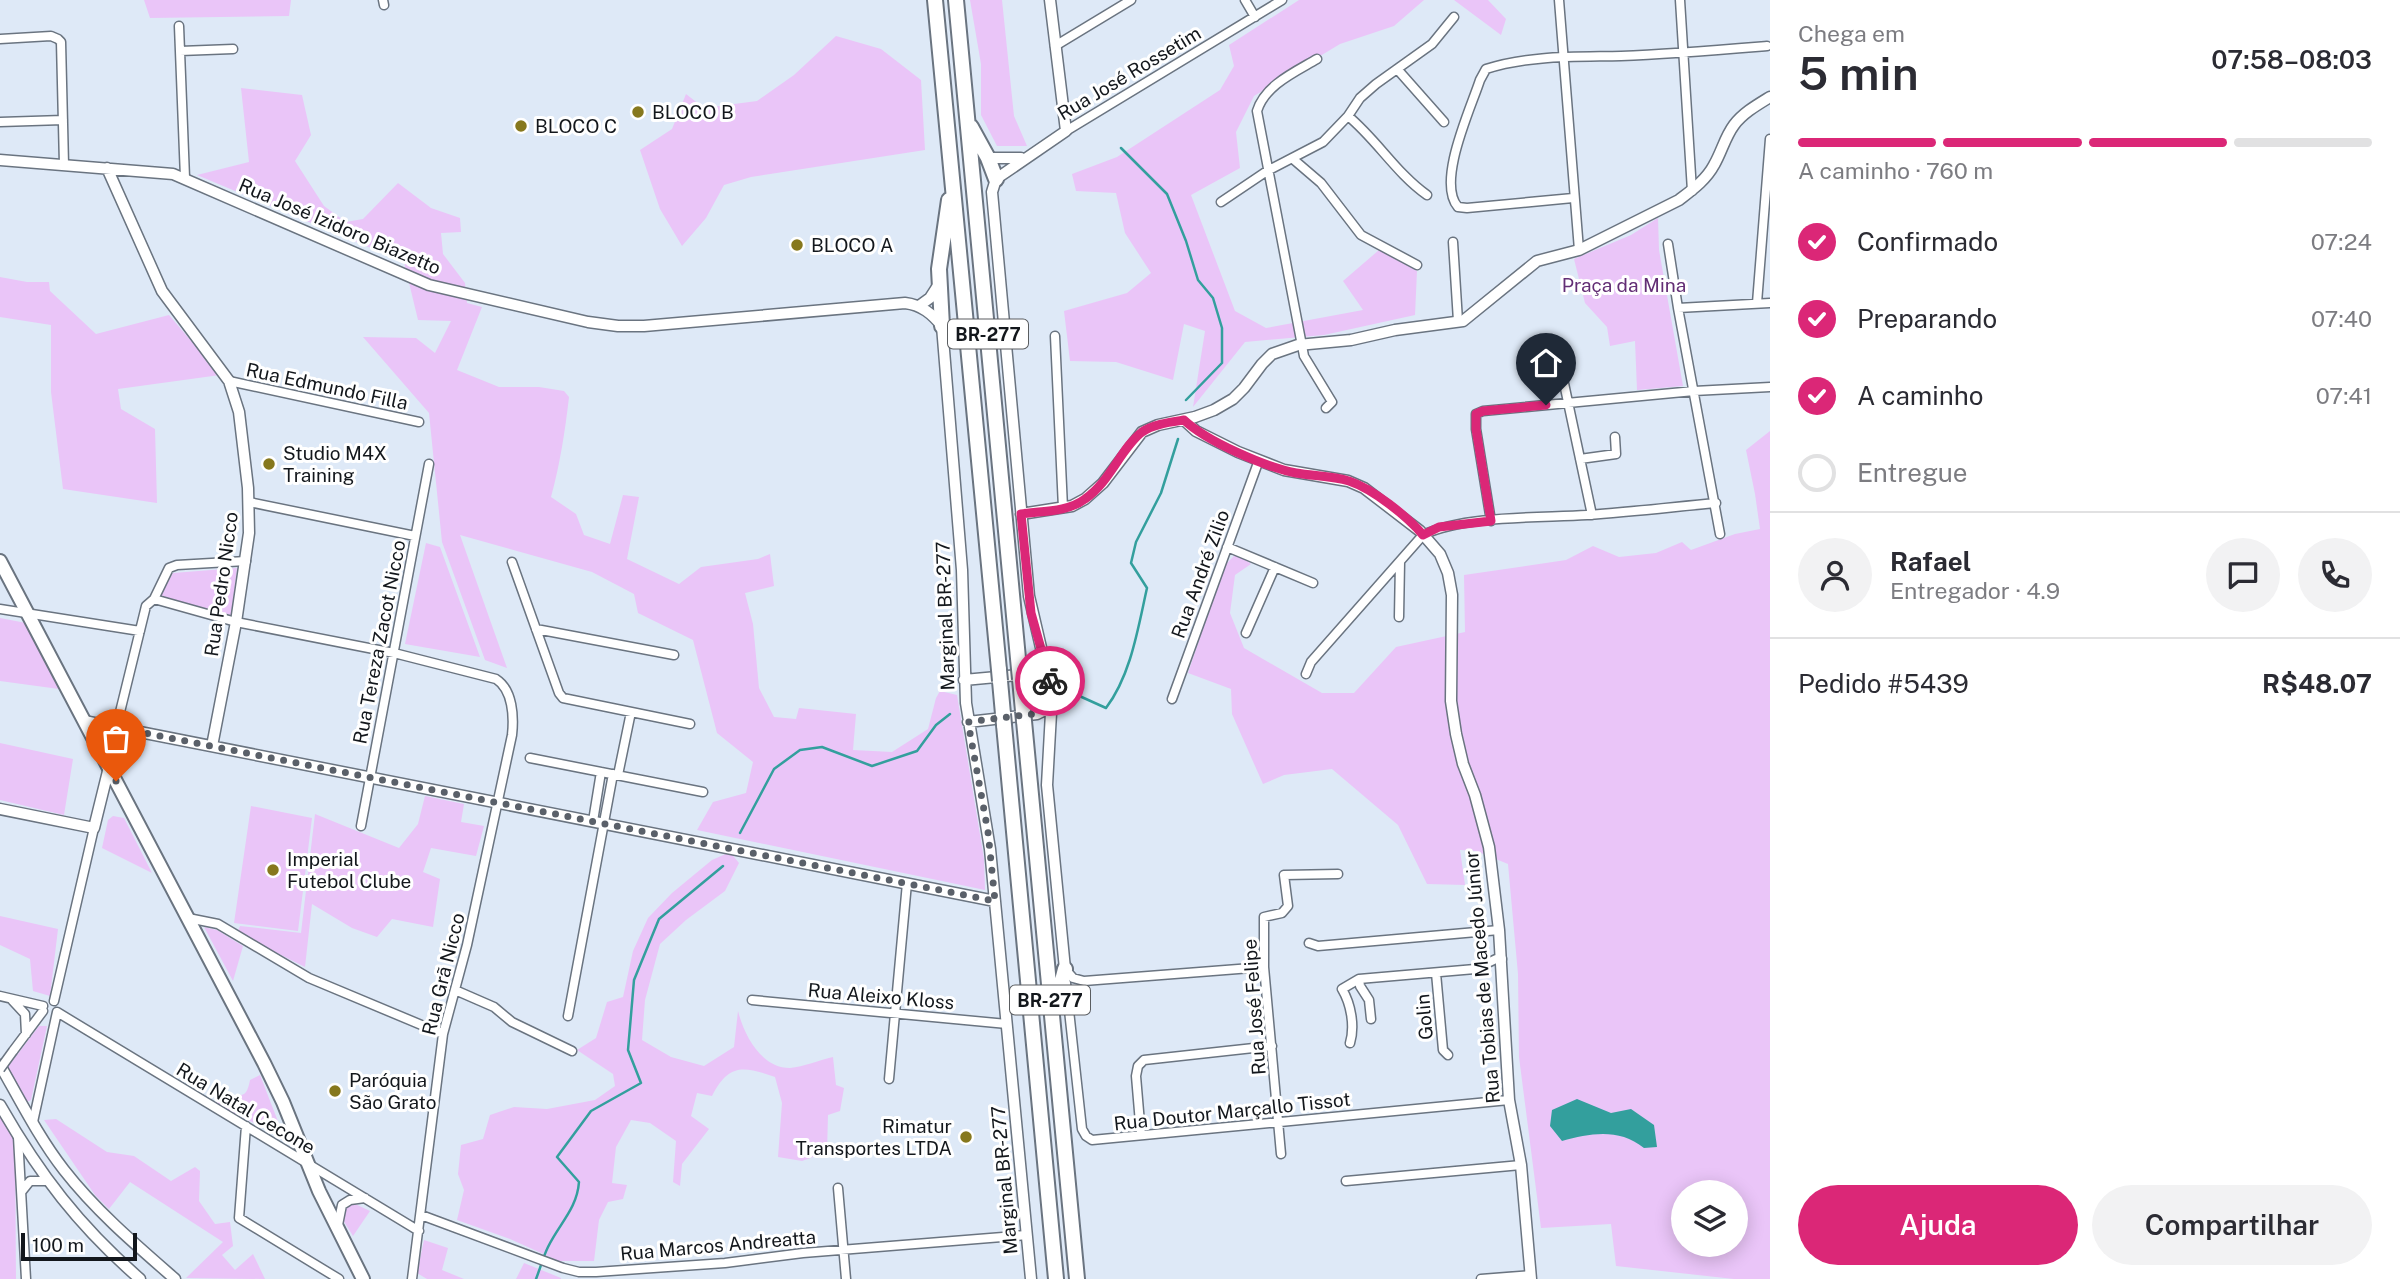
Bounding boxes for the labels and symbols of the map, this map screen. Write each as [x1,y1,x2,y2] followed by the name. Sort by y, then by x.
[1053,22,1205,124] street label: Rua José Rossetim
[652,101,734,123] place label: BLOCO B
[630,104,646,120] marker: BLOCO B
[535,115,617,137] place label: BLOCO C
[513,118,529,134] marker: BLOCO C
[236,173,444,279] street label: Rua José Izidoro Biazetto
[811,234,893,256] place label: BLOCO A
[789,237,805,253] marker: BLOCO A
[1562,274,1686,296] park label: Praça da Mina
[948,320,1028,348] road number: BR-277
[1516,333,1576,405] pin
[244,358,410,414] street label: Rua Edmundo Filla
[283,442,387,486] place label: Studio M4X Training
[261,456,277,472] marker: Studio M4X Training
[1167,507,1233,641] street label: Rua André Zilio
[200,510,242,658] street label: Rua Pedro Nicco
[348,538,410,746] street label: Rua Tereza Zacot Nicco
[931,541,959,691] street label: Marginal BR-277
[1015,646,1085,716] courier
[86,709,146,781] pin
[287,848,411,892] place label: Imperial Futebol Clube
[1460,850,1504,1104] street label: Rua Tobias de Macedo Júnior
[265,862,281,878] marker: Imperial Futebol Clube
[417,911,469,1037] street label: Rua Grã Nicco
[1238,938,1270,1076] street label: Rua José Felipe
[807,979,955,1013] street label: Rua Aleixo Kloss
[1010,986,1090,1015] road number: BR-277
[1411,993,1437,1041] street label: Golin
[173,1058,319,1158] street label: Rua Natal Cecone
[349,1069,436,1113] place label: Paróquia São Grato
[327,1083,343,1099] marker: Paróquia São Grato
[1113,1088,1351,1134] street label: Rua Doutor Marçallo Tissot
[987,1105,1021,1255] street label: Marginal BR-277
[795,1115,952,1159] place label: Rimatur Transportes LTDA
[958,1129,974,1145] marker: Rimatur Transportes LTDA
[619,1225,817,1265] street label: Rua Marcos Andreatta
[21,1230,136,1262] scale bar

